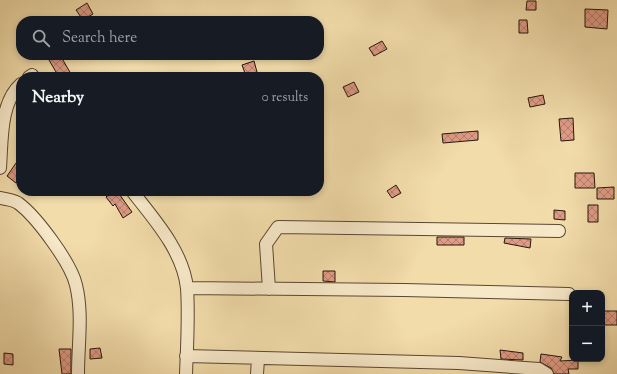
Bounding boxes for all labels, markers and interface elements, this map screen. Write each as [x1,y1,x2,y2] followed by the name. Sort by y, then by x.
[16,16,324,60] search box
[30,27,52,49] icon: search
[62,28,137,49] text: Search here
[32,86,84,110] text: Nearby
[262,89,308,107] text: 0 results
[569,290,605,362] map controls
[569,290,605,326] button: +
[569,326,605,362] button: −

